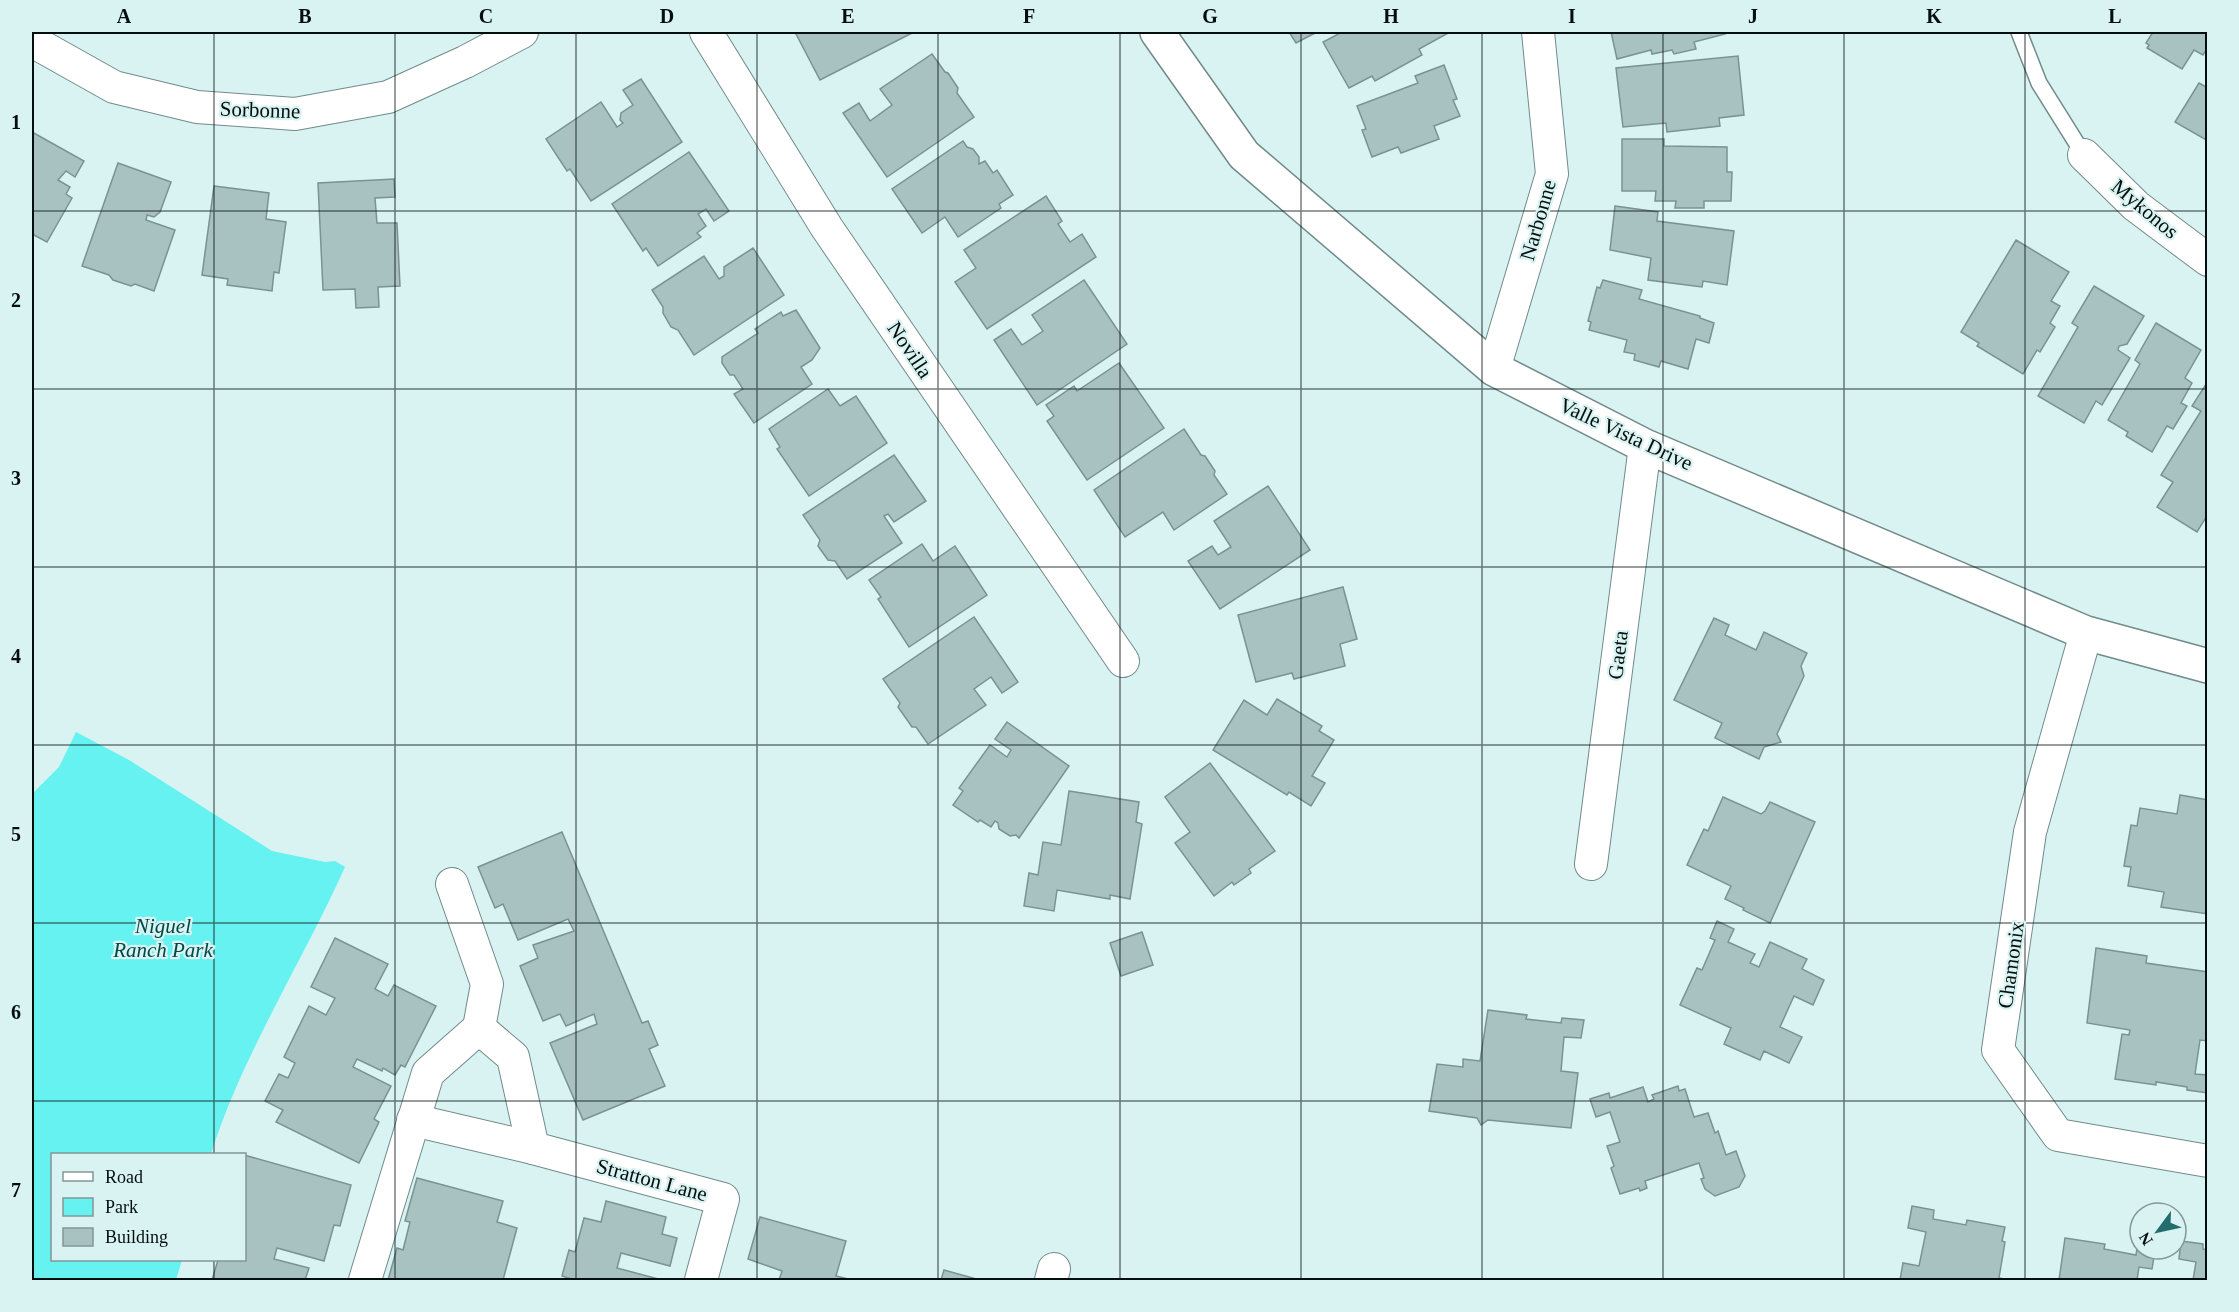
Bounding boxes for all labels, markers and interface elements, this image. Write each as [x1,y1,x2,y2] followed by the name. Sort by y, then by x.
[117,5,132,27] text: A
[298,5,312,27] text: B
[479,5,493,27] text: C
[660,5,674,27] text: D
[841,5,855,27] text: E
[1023,5,1035,27] text: F
[1202,5,1218,27] text: G
[1383,5,1399,27] text: H
[1568,5,1576,27] text: I
[1748,5,1758,27] text: J
[1926,5,1942,27] text: K
[2108,5,2122,27] text: L
[219,97,301,123] street label: Sorbonne
[11,111,21,133] text: 1
[2107,174,2183,244] street label: Mykonos
[1515,177,1561,263] street label: Narbonne
[11,289,21,311] text: 2
[882,317,938,383] street label: Novilla
[1556,393,1696,475] street label: Valle Vista Drive
[11,467,21,489] text: 3
[1603,629,1633,681] street label: Gaeta
[11,645,21,667] text: 4
[11,823,21,845] text: 5
[112,914,214,962] park label: Niguel Ranch Park
[1993,920,2029,1010] street label: Chamonix
[11,1001,21,1023] text: 6
[51,1153,246,1261] legend
[594,1154,710,1206] street label: Stratton Lane
[105,1167,143,1187] text: Road
[11,1179,21,1201] text: 7
[105,1197,138,1217] text: Park
[2128,1201,2188,1261] north arrow
[105,1227,168,1247] text: Building
[2135,1229,2156,1248] text: N

